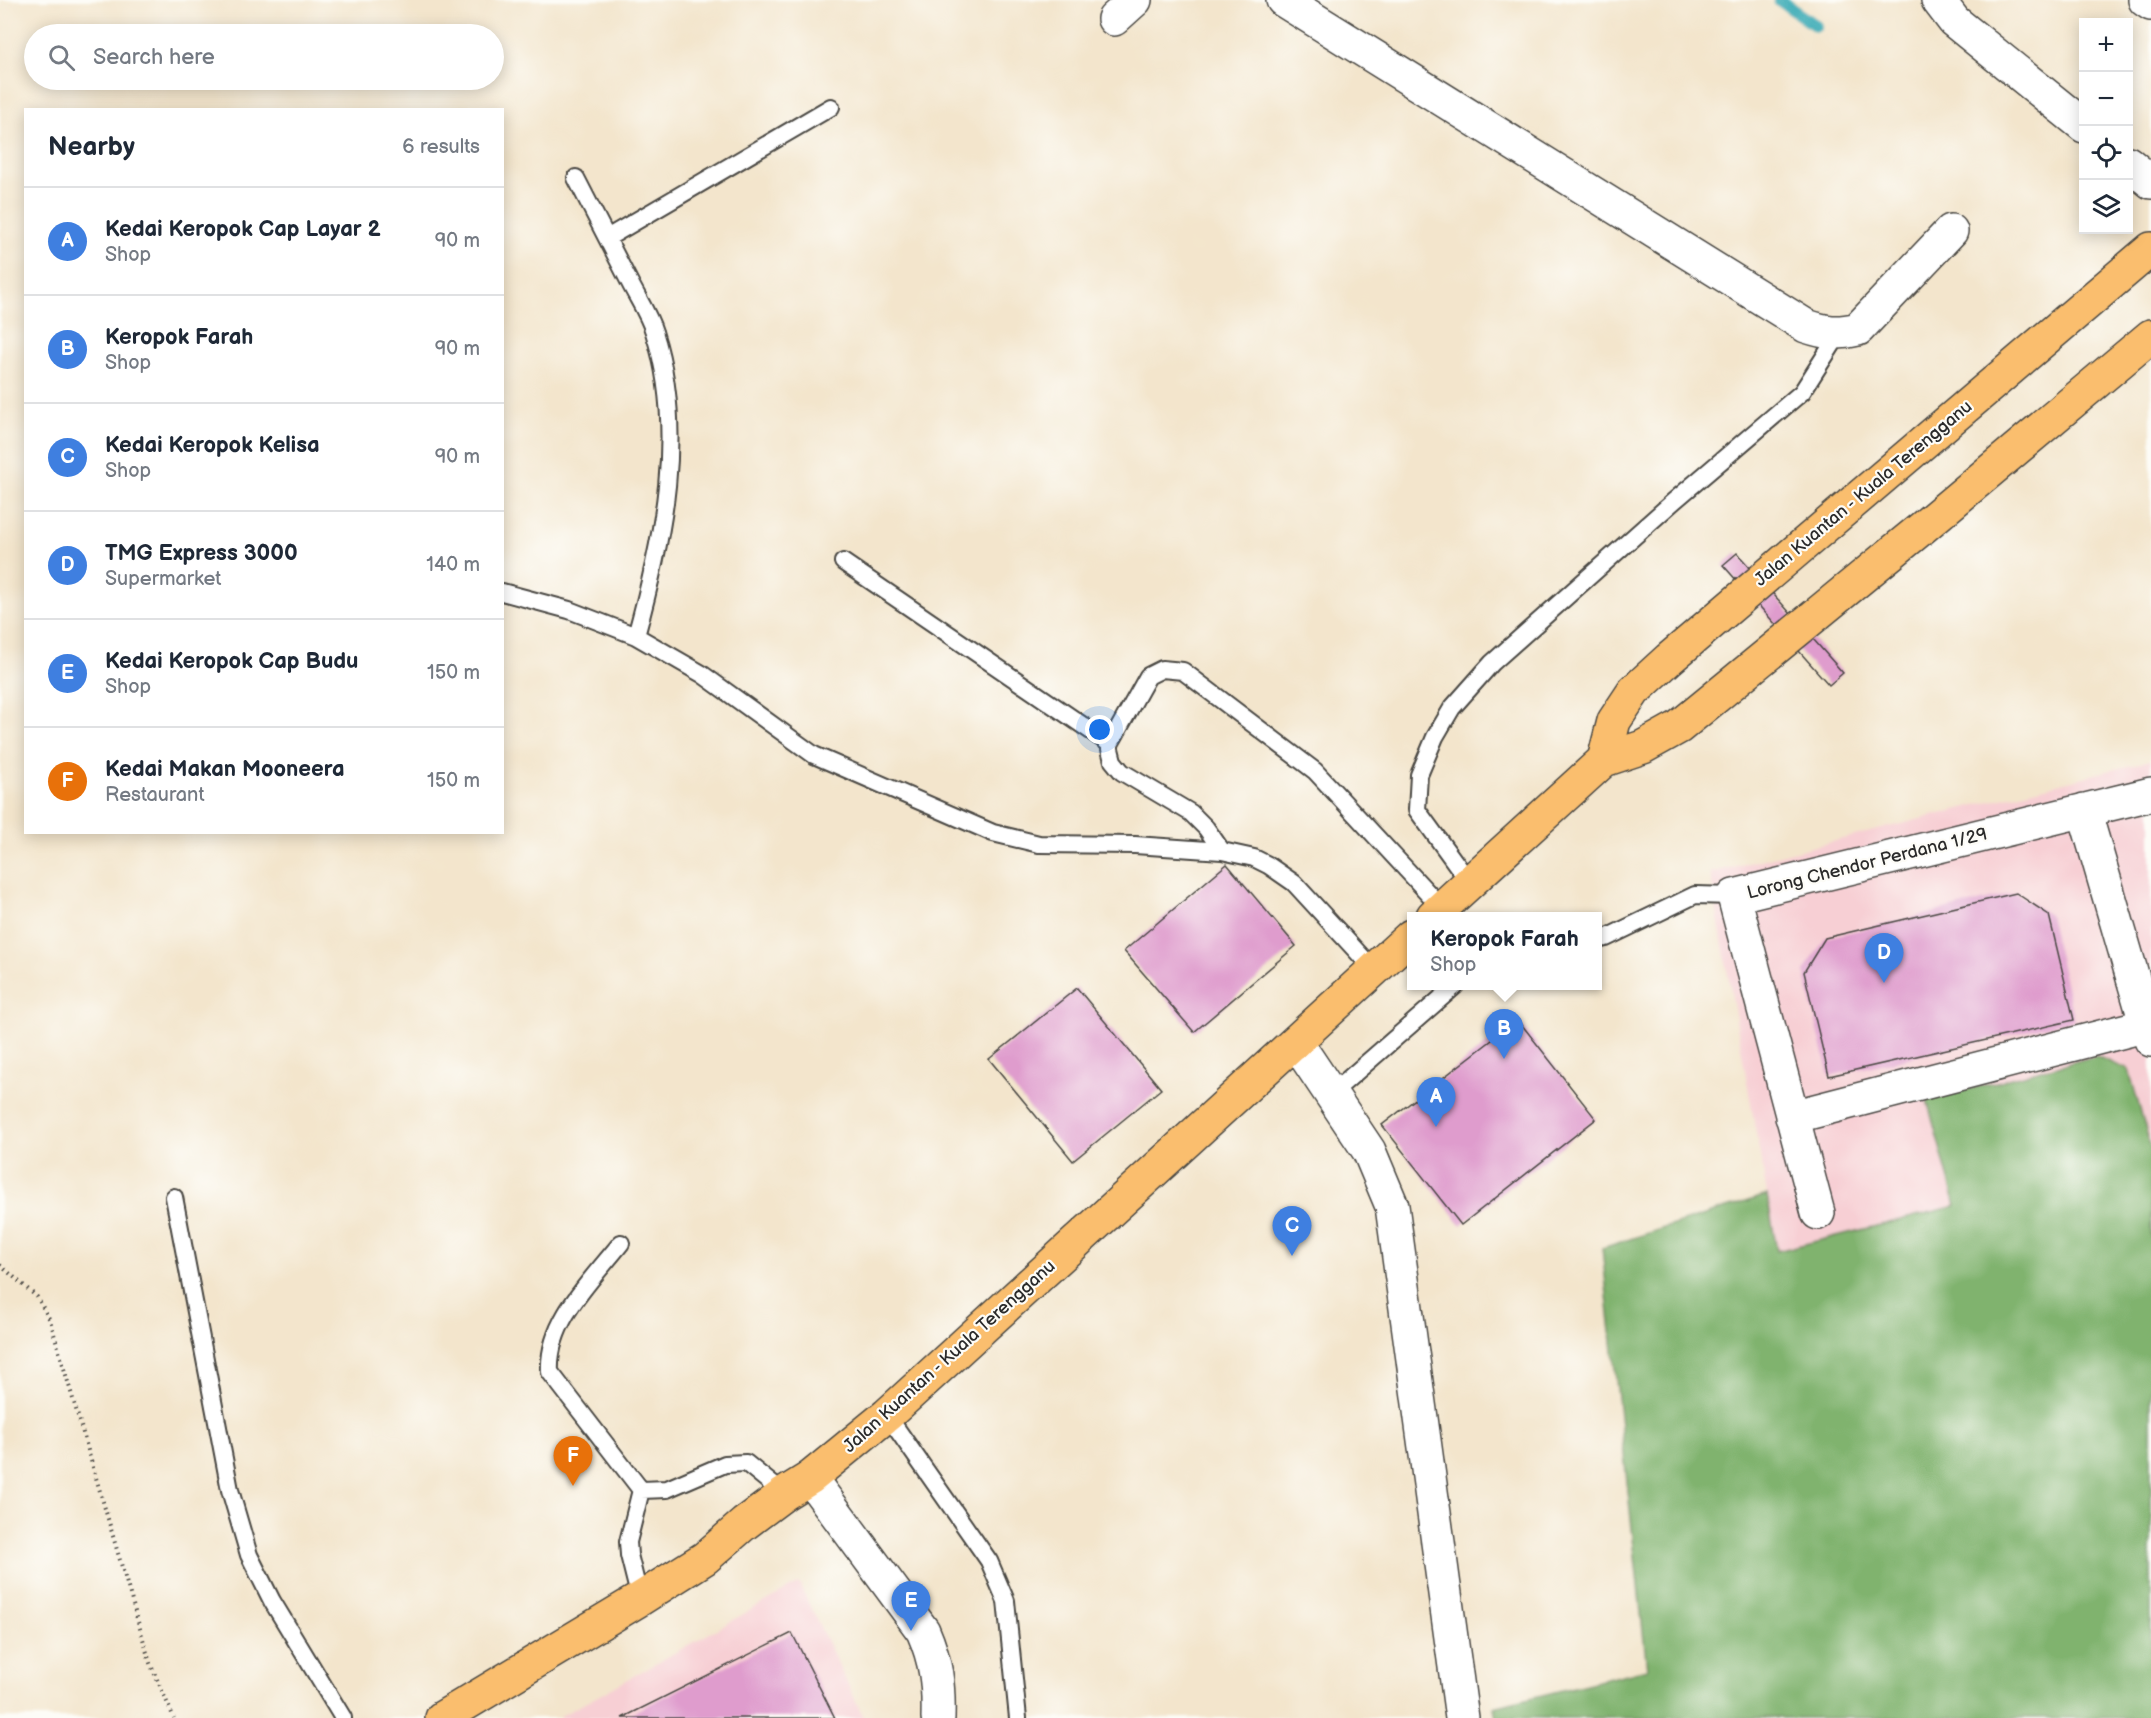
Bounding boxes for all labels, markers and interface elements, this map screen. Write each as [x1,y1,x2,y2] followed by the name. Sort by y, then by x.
[2079,18,2133,234] map controls
[2079,18,2133,72] button: +
[24,24,504,90] search box
[45,41,78,74] icon: search
[93,44,215,71] text: Search here
[2079,72,2133,126] button: −
[2079,126,2133,180] button: locate
[48,132,135,163] text: Nearby
[402,135,480,159] text: 6 results
[2079,180,2133,234] button: layers
[105,216,381,243] text: Kedai Keropok Cap Layar 2
[61,229,74,253] text: A
[435,229,480,253] text: 90 m
[105,243,151,267] text: Shop
[105,324,253,351] text: Keropok Farah
[60,337,75,361] text: B
[435,337,480,361] text: 90 m
[105,351,151,375] text: Shop
[1750,396,1976,591] street label: Jalan Kuantan - Kuala Terengganu
[105,432,320,459] text: Kedai Keropok Kelisa
[60,445,75,469] text: C
[435,445,480,469] text: 90 m
[105,459,151,483] text: Shop
[105,540,298,567] text: TMG Express 3000
[61,553,74,577] text: D
[426,553,480,577] text: 140 m
[105,567,221,591] text: Supermarket
[105,648,358,675] text: Kedai Keropok Cap Budu
[61,661,74,685] text: E
[427,661,480,685] text: 150 m
[105,675,151,699] text: Shop
[1085,715,1114,744] your location
[105,756,345,783] text: Kedai Makan Mooneera
[61,769,74,793] text: F
[427,769,480,793] text: 150 m
[105,783,205,807] text: Restaurant
[1745,823,1989,903] street label: Lorong Chendor Perdana 1/29
[1407,912,1602,990] popup
[1430,926,1579,953] text: Keropok Farah
[1864,934,1904,983] pin: D
[1430,953,1476,977] text: Shop
[1484,1010,1524,1059] pin: B
[1416,1078,1456,1127] pin: A
[1272,1206,1312,1256] pin: C
[839,1256,1060,1457] street label: Jalan Kuantan - Kuala Terengganu
[554,1436,592,1486] pin: F
[892,1582,930,1631] pin: E

